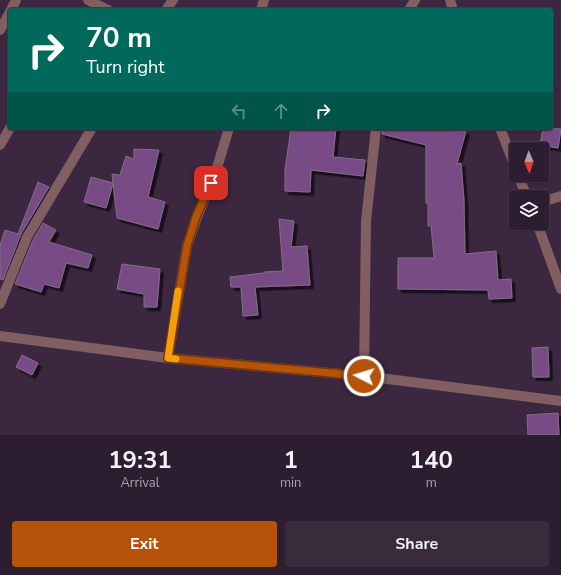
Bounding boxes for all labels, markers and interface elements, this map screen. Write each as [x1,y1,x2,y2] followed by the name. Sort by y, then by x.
[86,19,152,57] text: 70 m
[20,24,72,76] icon: right
[86,55,165,79] text: Turn right
[228,100,250,122] icon: left
[270,100,292,122] icon: ahead
[312,100,334,122] icon: right
[509,142,549,182] north arrow
[509,142,549,230] map controls
[194,166,228,200] pin
[200,172,222,194] icon: arrive
[509,190,549,230] button: layers
[343,355,385,397] position arrow
[108,444,172,476] text: 19:31
[283,444,298,476] text: 1
[410,444,453,476] text: 140
[120,474,160,492] text: Arrival
[280,474,301,492] text: min
[426,474,437,492] text: m
[12,521,277,567] button: Exit
[285,521,549,567] button: Share

